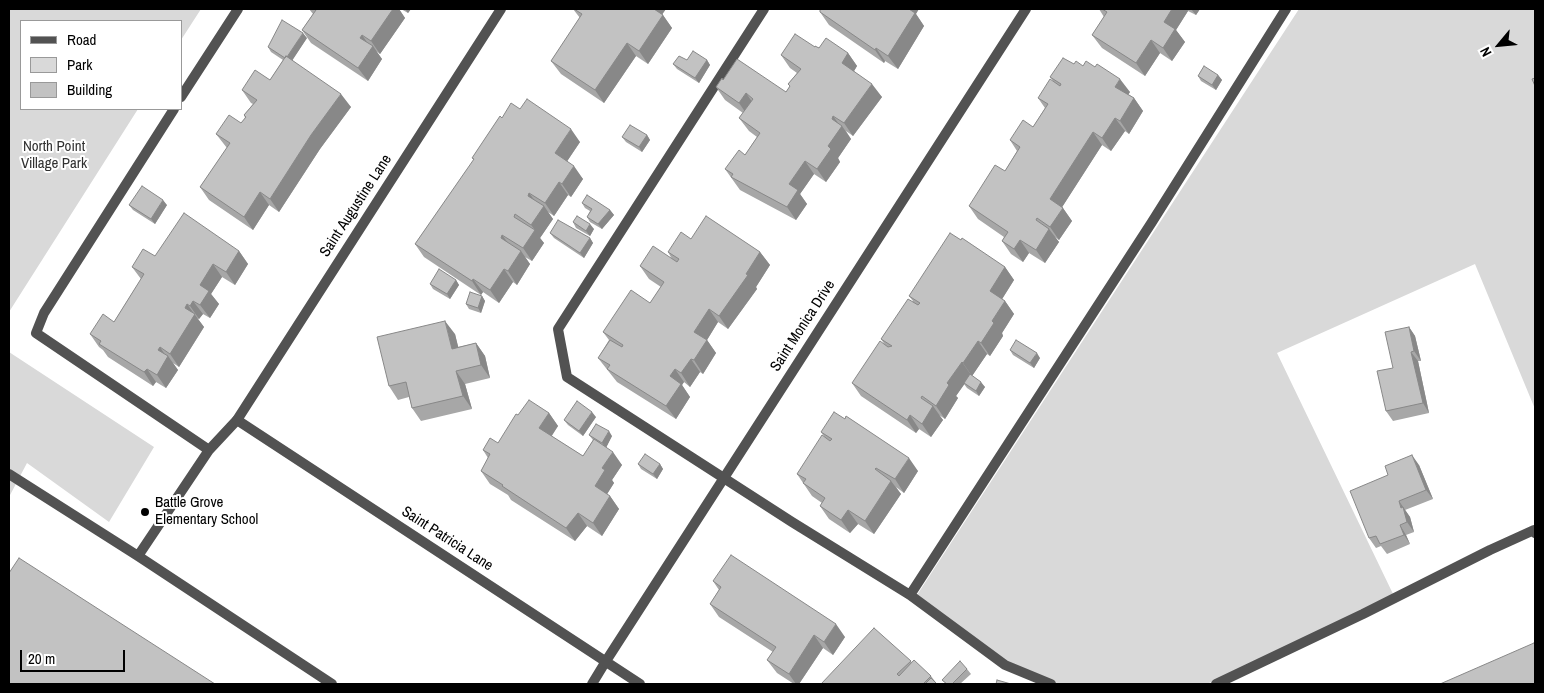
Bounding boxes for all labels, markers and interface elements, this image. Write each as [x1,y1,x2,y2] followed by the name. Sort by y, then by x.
[20,20,182,110] legend
[1474,20,1524,70] north arrow
[67,29,96,50] text: Road
[1476,44,1496,60] text: N
[67,54,92,75] text: Park
[67,79,112,100] text: Building
[21,138,87,173] park label: North Point Village Park
[316,151,396,261] street label: Saint Augustine Lane
[767,277,839,375] street label: Saint Monica Drive
[155,494,258,529] place label: Battle Grove Elementary School
[398,503,496,575] street label: Saint Patricia Lane
[139,506,151,518] marker: Battle Grove Elementary School
[22,640,128,672] scale bar
[28,648,55,669] text: 20 m

